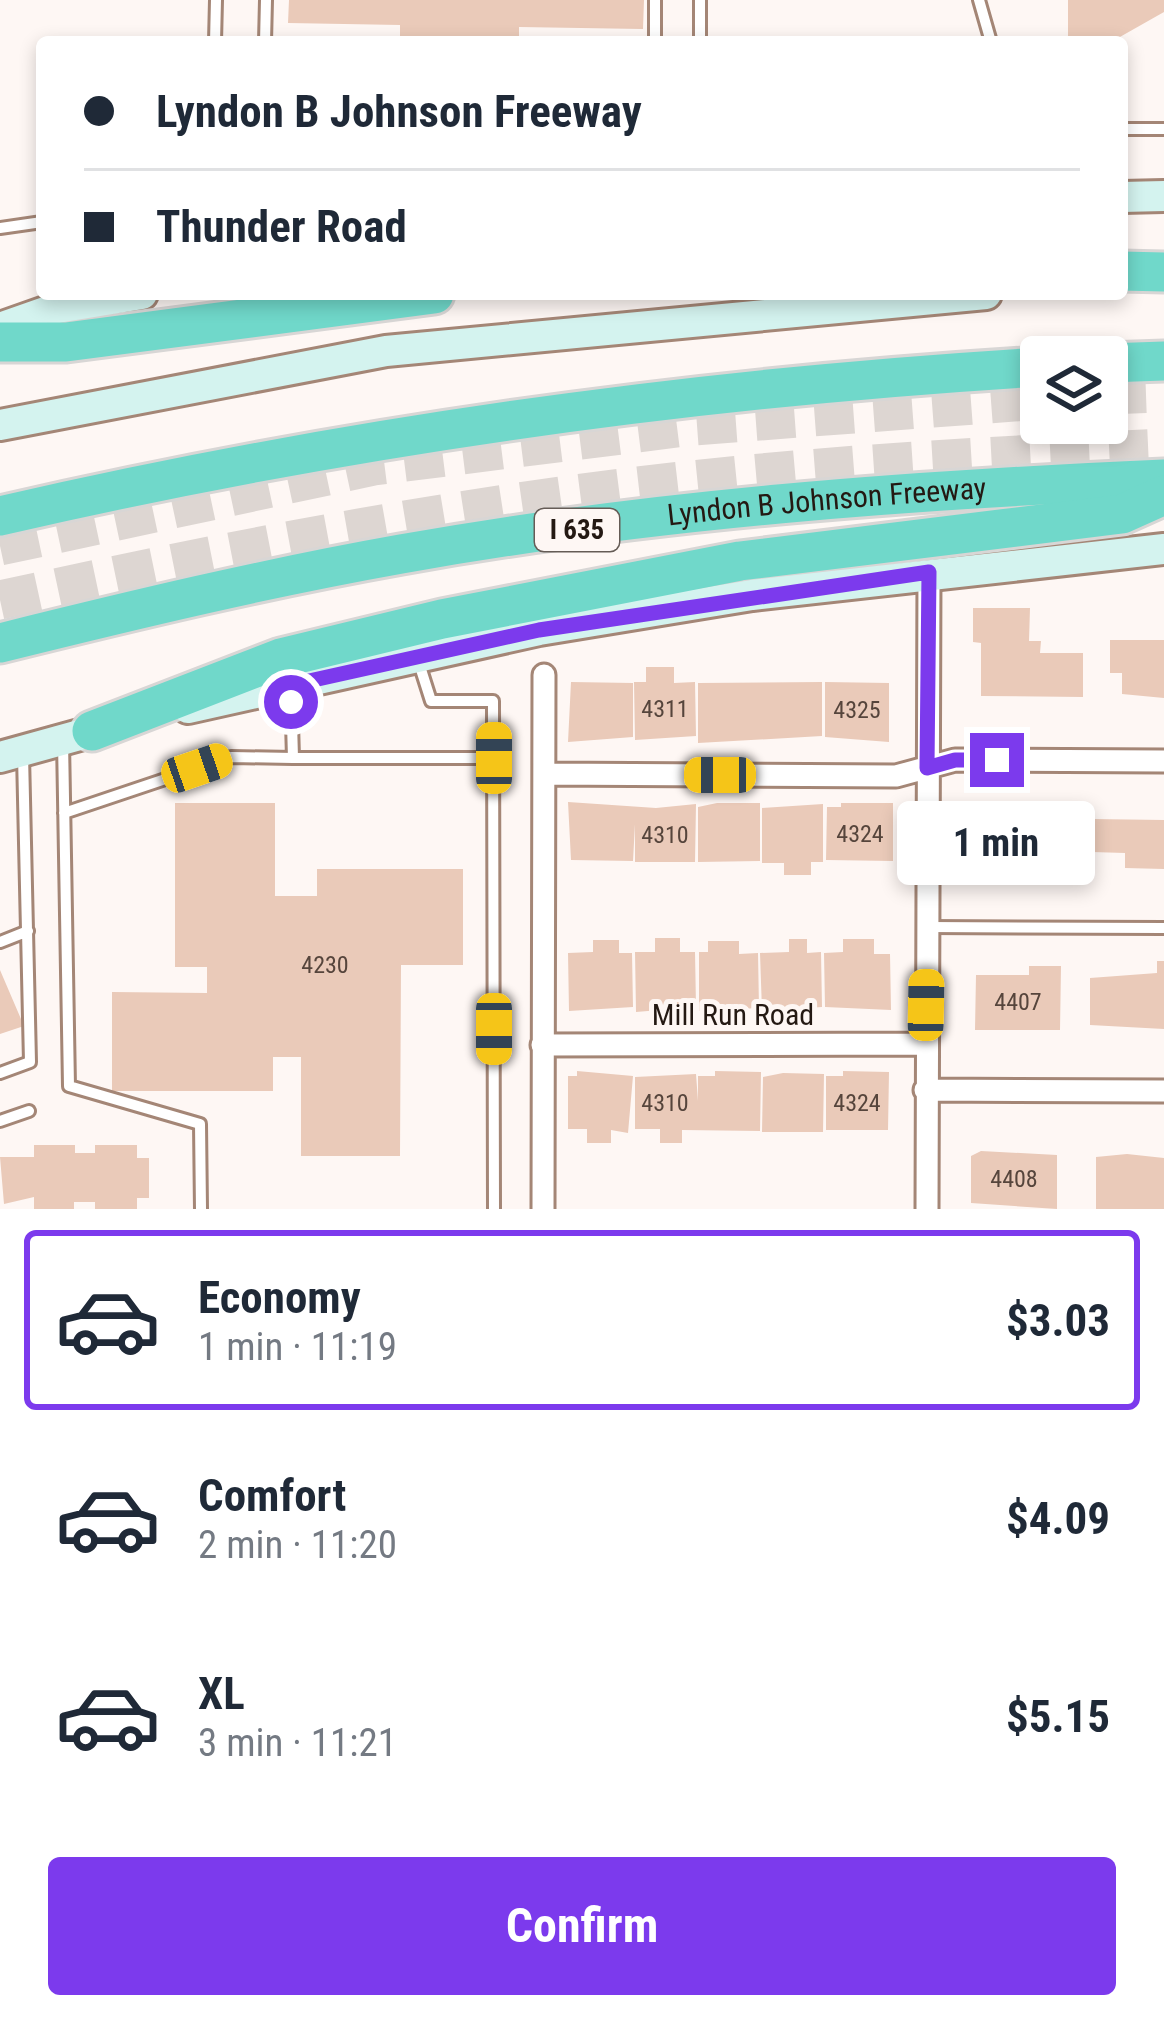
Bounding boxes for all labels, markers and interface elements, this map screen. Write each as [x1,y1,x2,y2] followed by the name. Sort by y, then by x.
[156,85,642,138] text: Lyndon B Johnson Freeway
[156,200,407,253] text: Thunder Road
[1020,336,1128,444] map controls
[1020,336,1128,444] button: layers
[665,470,987,532] street label: Lyndon B Johnson Freeway
[535,509,619,551] road number: I 635
[264,675,318,729] route start
[641,695,689,723] house number: 4311
[833,696,881,724] house number: 4325
[476,722,512,794] car
[970,733,1024,787] route end
[157,739,237,797] car
[684,757,756,793] car
[898,802,1096,886] callout: 1 min
[836,820,884,848] house number: 4324
[953,820,1039,866] text: 1 min
[641,821,689,849] house number: 4310
[301,951,349,979] house number: 4230
[907,969,945,1041] car
[994,988,1042,1016] house number: 4407
[476,993,512,1065] car
[652,997,814,1032] street label: Mill Run Road
[641,1089,689,1117] house number: 4310
[833,1089,881,1117] house number: 4324
[990,1165,1038,1193] house number: 4408
[54,1266,162,1374] icon: car
[198,1271,361,1324] text: Economy
[1006,1294,1110,1347] text: $3.03
[198,1324,397,1370] text: 1 min · 11:19
[54,1464,162,1572] icon: car
[198,1469,346,1522] text: Comfort
[1006,1492,1110,1545] text: $4.09
[198,1522,397,1568] text: 2 min · 11:20
[54,1662,162,1770] icon: car
[198,1667,245,1720] text: XL
[1006,1690,1110,1743] text: $5.15
[198,1720,397,1766] text: 3 min · 11:21
[48,1857,1116,1995] button: Confirm

